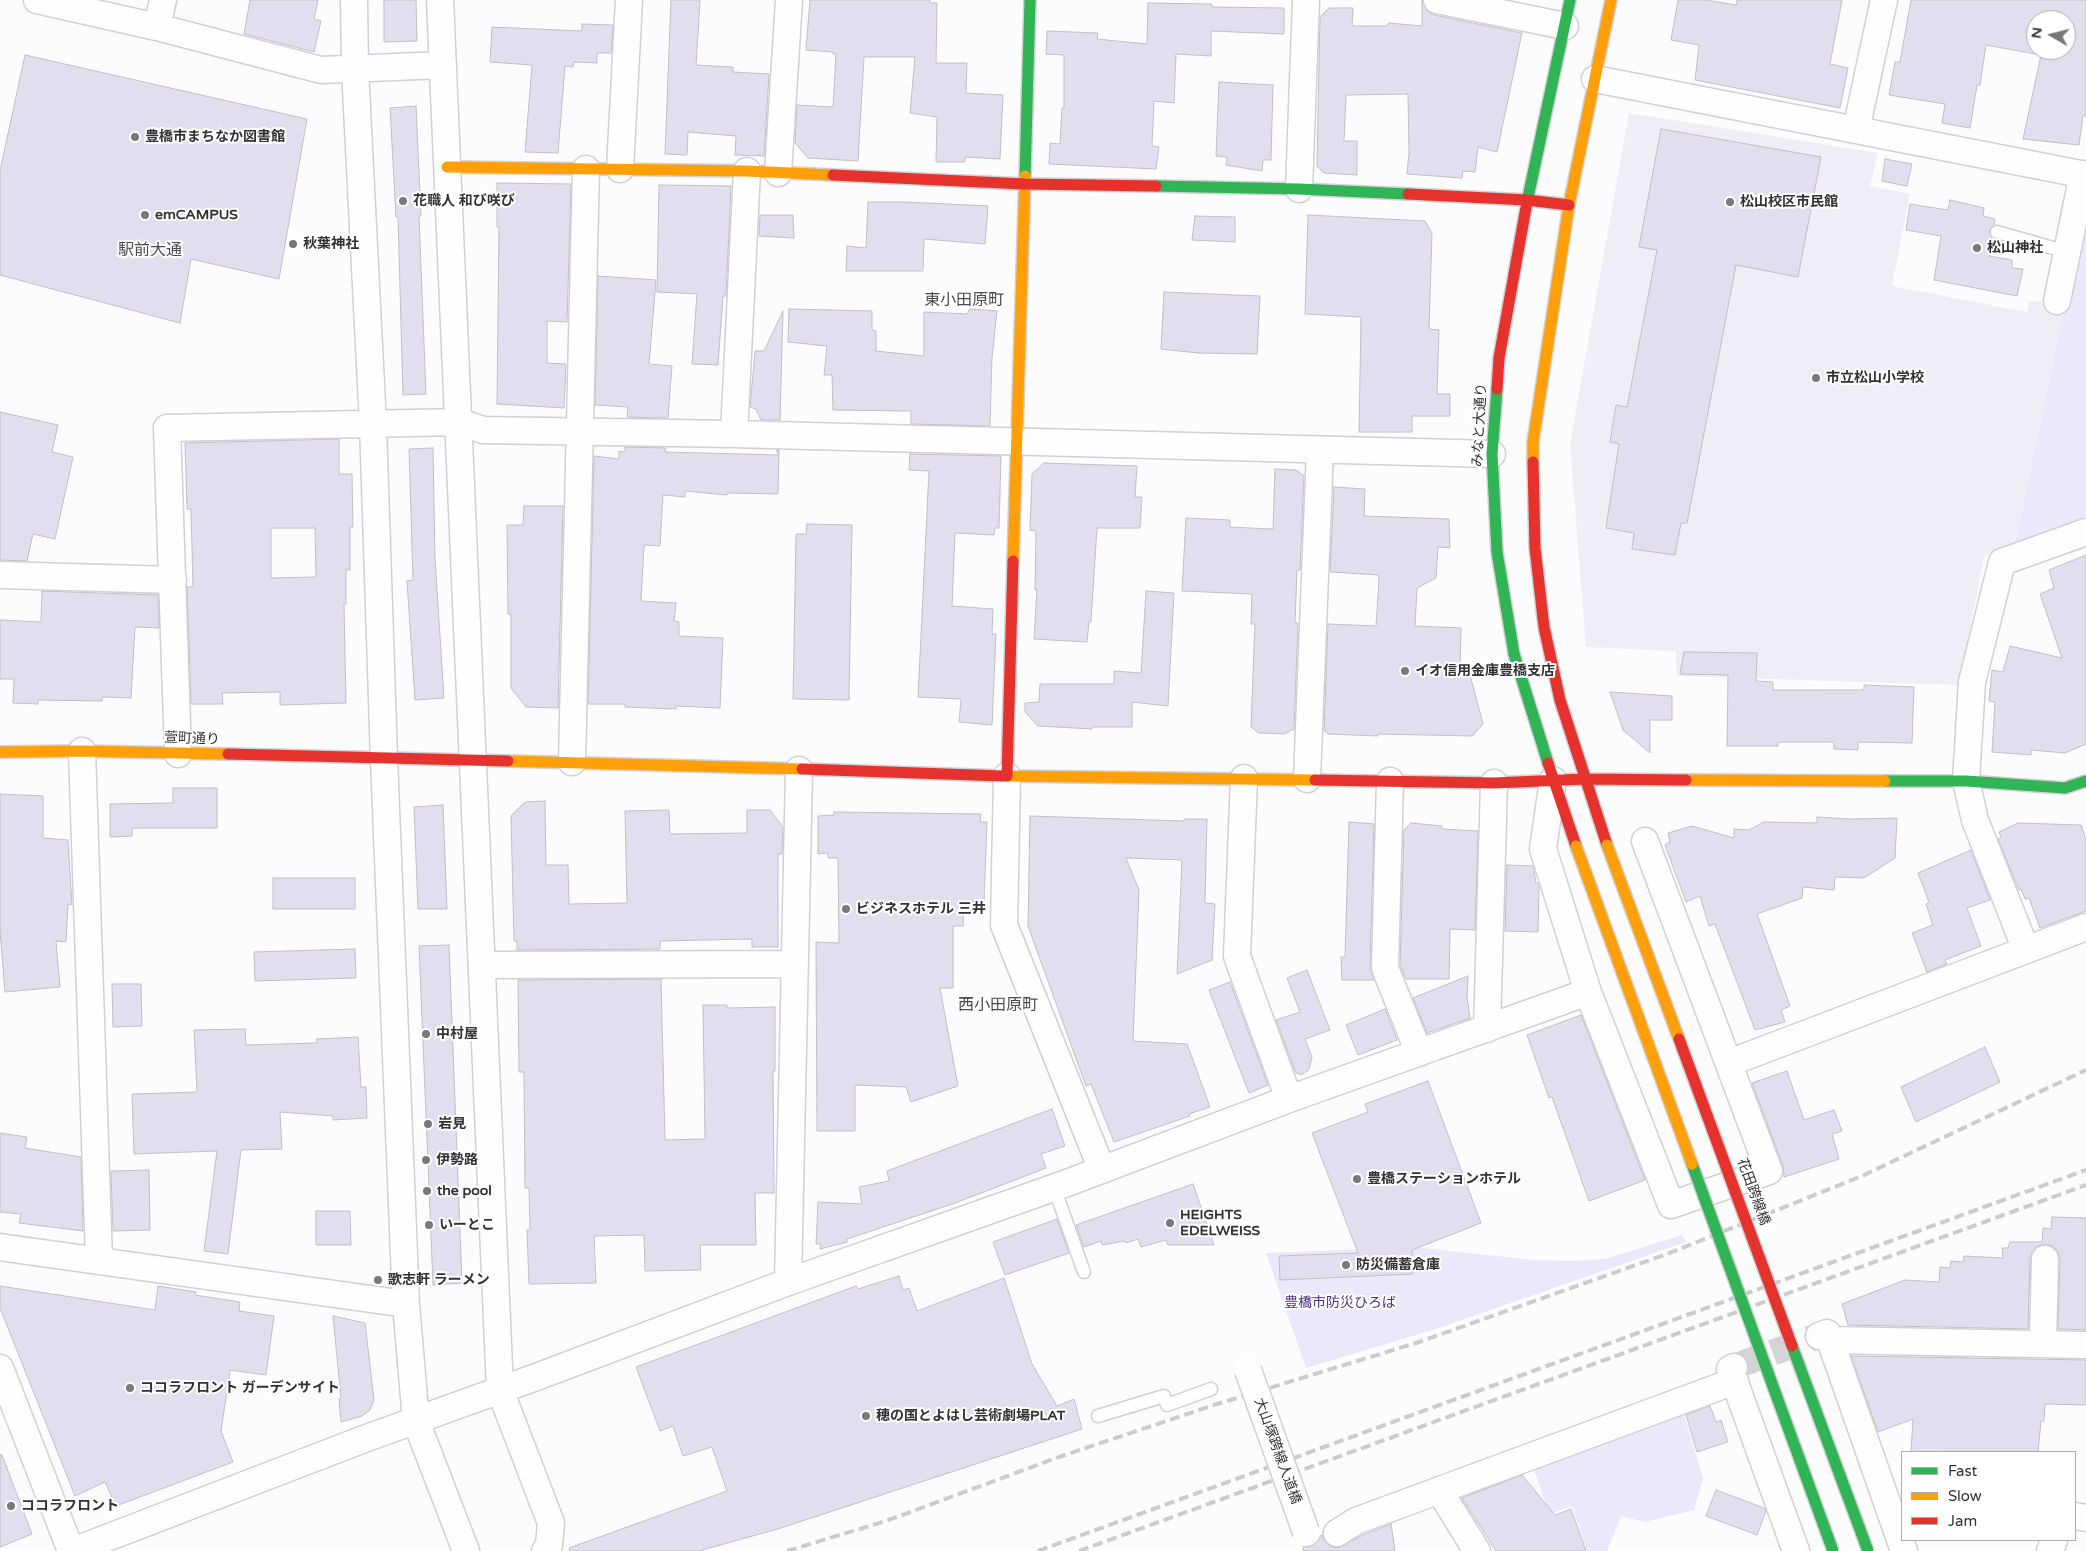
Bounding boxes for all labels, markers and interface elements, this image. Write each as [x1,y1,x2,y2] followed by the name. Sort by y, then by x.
[2026,10,2076,60] north arrow
[2027,26,2046,40] text: N
[145,129,285,145] place label: 豊橋市まちなか図書館
[129,131,141,143] marker: 豊橋市まちなか図書館
[413,193,515,209] place label: 花職人 和び咲び
[1740,194,1838,210] place label: 松山校区市民館
[397,195,409,207] marker: 花職人 和び咲び
[1724,196,1736,208] marker: 松山校区市民館
[155,207,238,223] place label: emCAMPUS
[139,209,151,221] marker: emCAMPUS
[303,236,359,252] place label: 秋葉神社
[287,238,299,250] marker: 秋葉神社
[1987,240,2043,256] place label: 松山神社
[118,241,182,261] district label: 駅前大通
[1971,242,1983,254] marker: 松山神社
[924,291,1004,311] district label: 東小田原町
[1826,370,1924,386] place label: 市立松山小学校
[1810,372,1822,384] marker: 市立松山小学校
[1469,383,1491,467] street label: みなと大通り
[1415,663,1555,679] place label: イオ信用金庫豊橋支店
[1399,665,1411,677] marker: イオ信用金庫豊橋支店
[164,730,220,748] street label: 萱町通り
[856,901,986,917] place label: ビジネスホテル 三井
[840,903,852,915] marker: ビジネスホテル 三井
[958,996,1038,1016] district label: 西小田原町
[436,1026,478,1042] place label: 中村屋
[420,1028,432,1040] marker: 中村屋
[438,1116,466,1132] place label: 岩見
[422,1118,434,1130] marker: 岩見
[436,1152,478,1168] place label: 伊勢路
[420,1154,432,1166] marker: 伊勢路
[1733,1156,1773,1228] street label: 花田跨線橋
[1367,1171,1521,1187] place label: 豊橋ステーションホテル
[1351,1173,1363,1185] marker: 豊橋ステーションホテル
[437,1183,492,1199] place label: the pool
[421,1185,433,1197] marker: the pool
[1180,1207,1260,1240] place label: HEIGHTS EDELWEISS
[439,1217,495,1233] place label: いーとこ
[1164,1217,1176,1229] marker: HEIGHTS EDELWEISS
[423,1219,435,1231] marker: いーとこ
[1356,1257,1440,1273] place label: 防災備蓄倉庫
[1340,1259,1352,1271] marker: 防災備蓄倉庫
[388,1272,490,1288] place label: 歌志軒 ラーメン
[372,1274,384,1286] marker: 歌志軒 ラーメン
[1284,1295,1396,1311] park label: 豊橋市防災ひろば
[140,1380,340,1396] place label: ココラフロント ガーデンサイト
[124,1382,136,1394] marker: ココラフロント ガーデンサイト
[1250,1396,1304,1506] street label: 大山塚跨線人道橋
[876,1408,1065,1424] place label: 穂の国とよはし芸術劇場PLAT
[860,1410,872,1422] marker: 穂の国とよはし芸術劇場PLAT
[1901,1451,2076,1541] legend
[1948,1462,1977,1480] text: Fast
[1948,1487,1982,1505] text: Slow
[21,1498,119,1514] place label: ココラフロント
[5,1500,17,1512] marker: ココラフロント
[1948,1512,1977,1530] text: Jam

